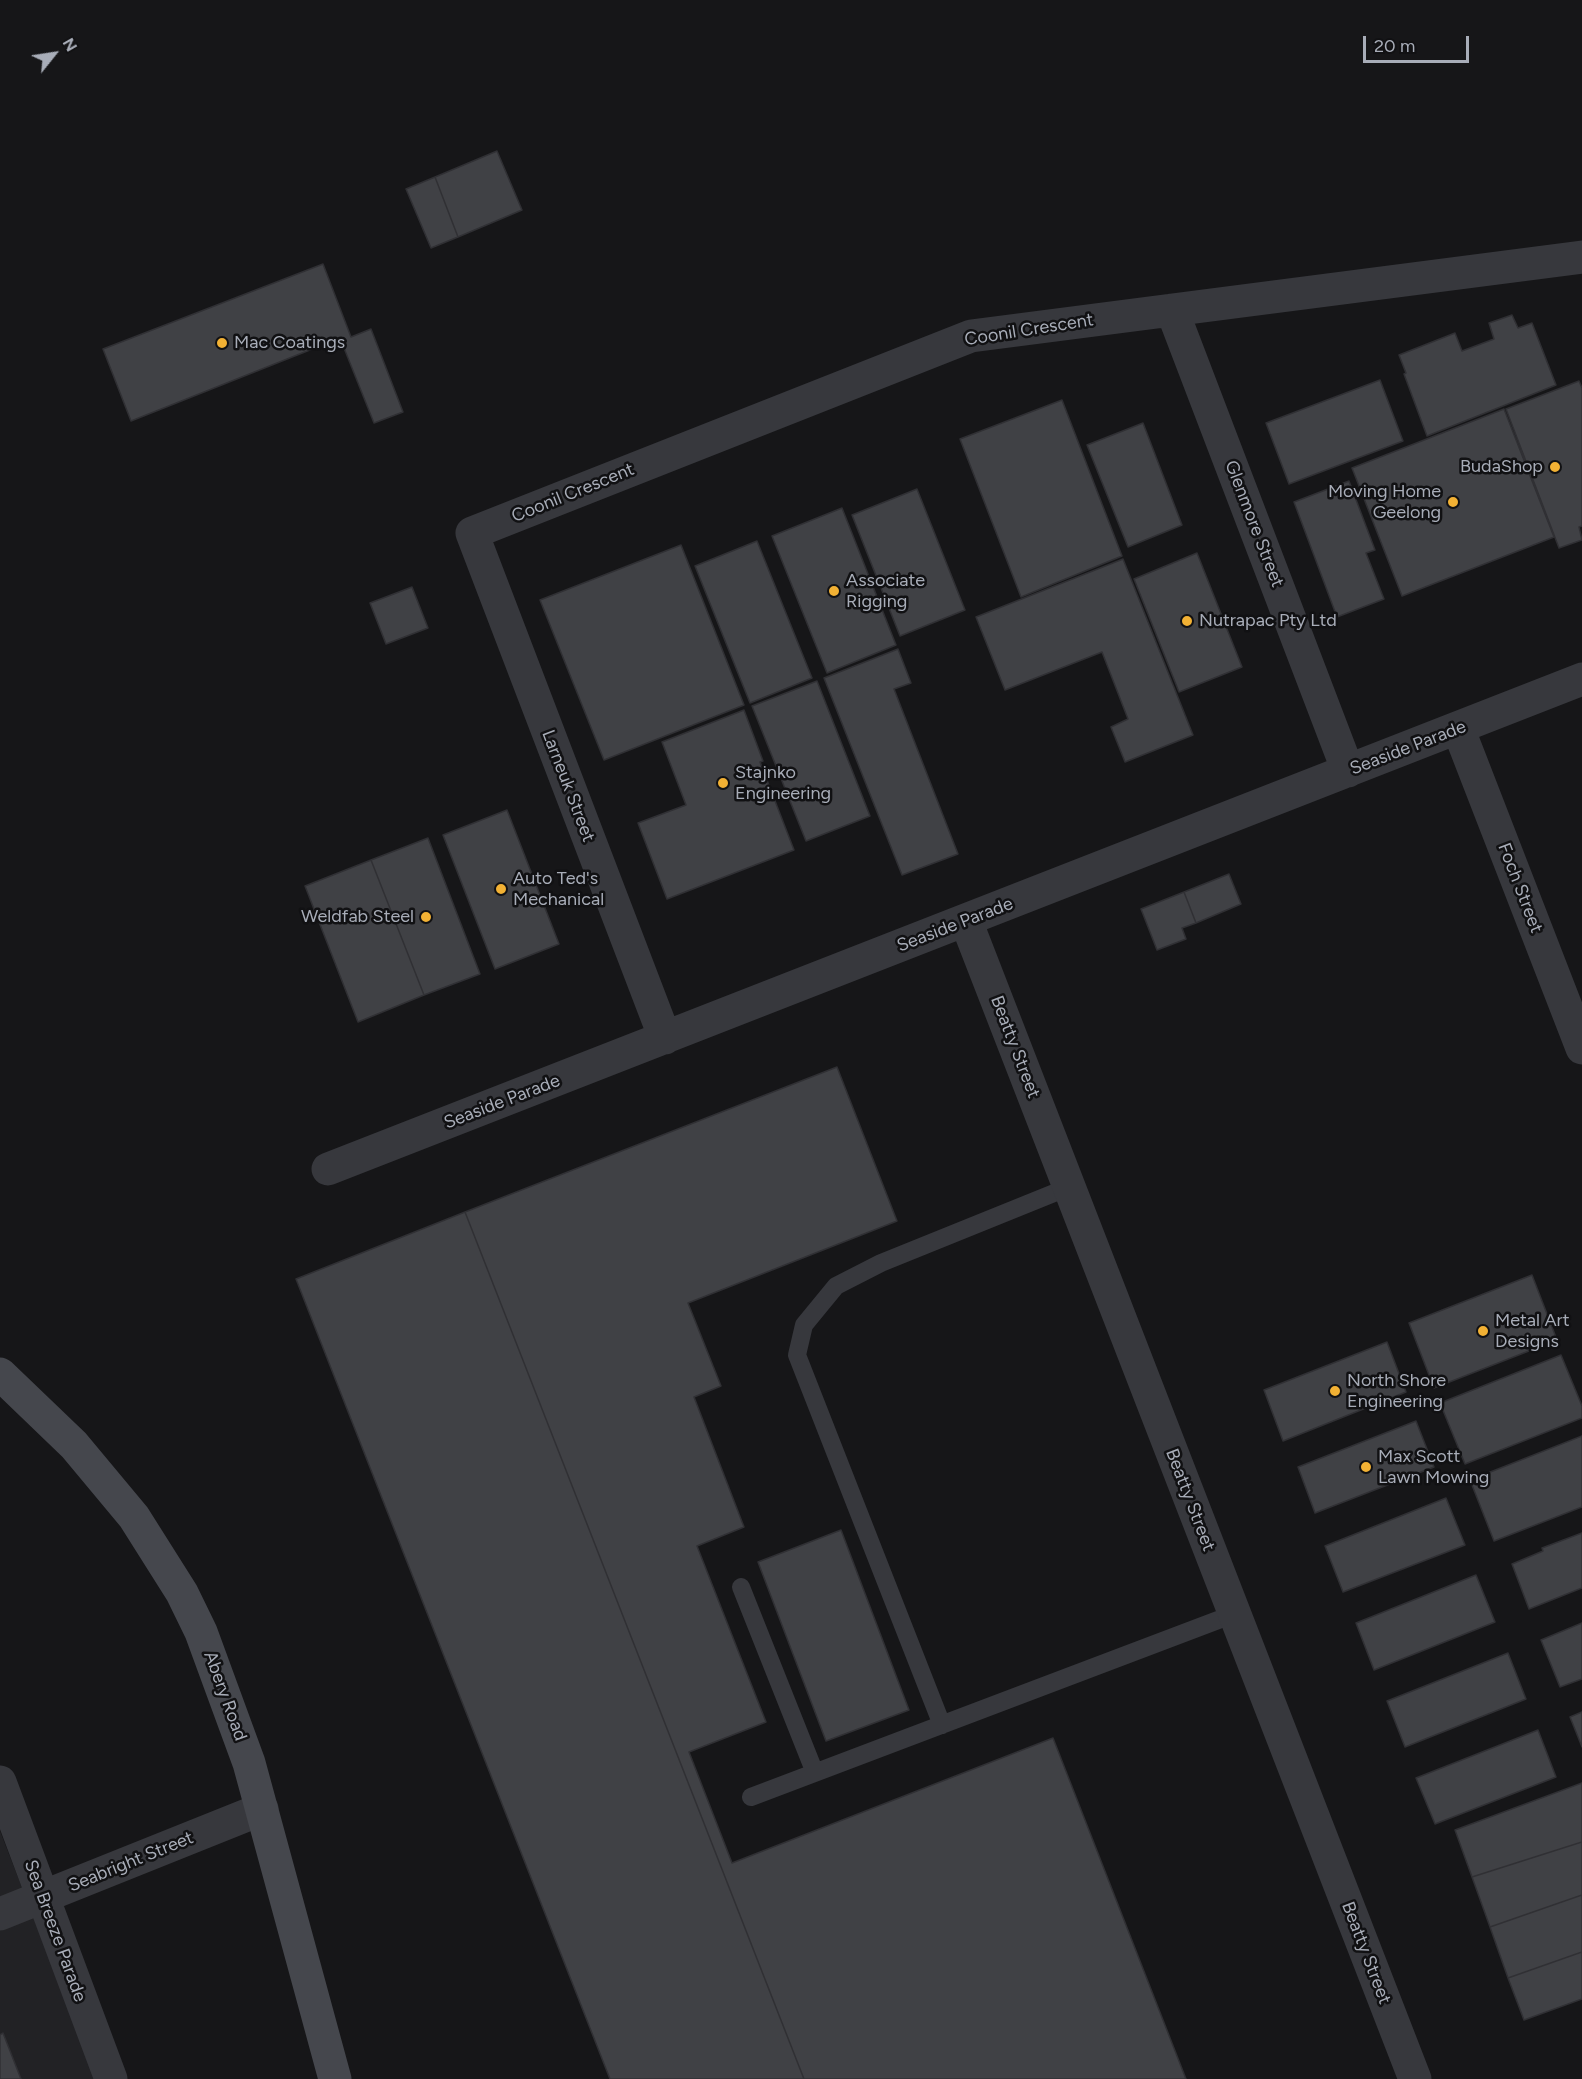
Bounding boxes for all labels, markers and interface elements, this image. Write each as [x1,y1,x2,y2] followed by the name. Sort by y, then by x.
[24,24,84,84] north arrow
[1366,24,1472,62] scale bar
[59,35,81,55] text: N
[1374,35,1415,57] text: 20 m
[963,309,1095,351] street label: Coonil Crescent
[234,332,345,354] place label: Mac Coatings
[215,336,229,350] marker: Mac Coatings
[1460,456,1543,478] place label: BudaShop
[1220,458,1288,590] street label: Glenmore Street
[509,459,637,527] street label: Coonil Crescent
[1548,460,1562,474] marker: BudaShop
[1328,481,1441,524] place label: Moving Home Geelong
[1446,495,1460,509] marker: Moving Home Geelong
[846,570,925,612] place label: Associate Rigging
[827,584,841,598] marker: Associate Rigging
[1199,610,1337,632] place label: Nutrapac Pty Ltd
[1180,614,1194,628] marker: Nutrapac Pty Ltd
[1347,716,1469,780] street label: Seaside Parade
[537,727,599,845] street label: Larneuk Street
[735,762,831,804] place label: Stajnko Engineering
[716,776,730,790] marker: Stajnko Engineering
[1493,840,1547,936] street label: Foch Street
[513,868,604,910] place label: Auto Ted's Mechanical
[494,882,508,896] marker: Auto Ted's Mechanical
[894,893,1016,957] street label: Seaside Parade
[301,906,414,928] place label: Weldfab Steel
[419,910,433,924] marker: Weldfab Steel
[986,993,1044,1101] street label: Beatty Street
[441,1070,563,1134] street label: Seaside Parade
[1495,1310,1569,1352] place label: Metal Art Designs
[1476,1324,1490,1338] marker: Metal Art Designs
[1347,1370,1446,1412] place label: North Shore Engineering
[1328,1384,1342,1398] marker: North Shore Engineering
[1161,1446,1219,1554] street label: Beatty Street
[1378,1446,1489,1488] place label: Max Scott Lawn Mowing
[1359,1460,1373,1474] marker: Max Scott Lawn Mowing
[199,1648,251,1744] street label: Abery Road
[65,1827,197,1897] street label: Seabright Street
[19,1857,91,2005] street label: Sea Breeze Parade
[1337,1899,1395,2007] street label: Beatty Street

